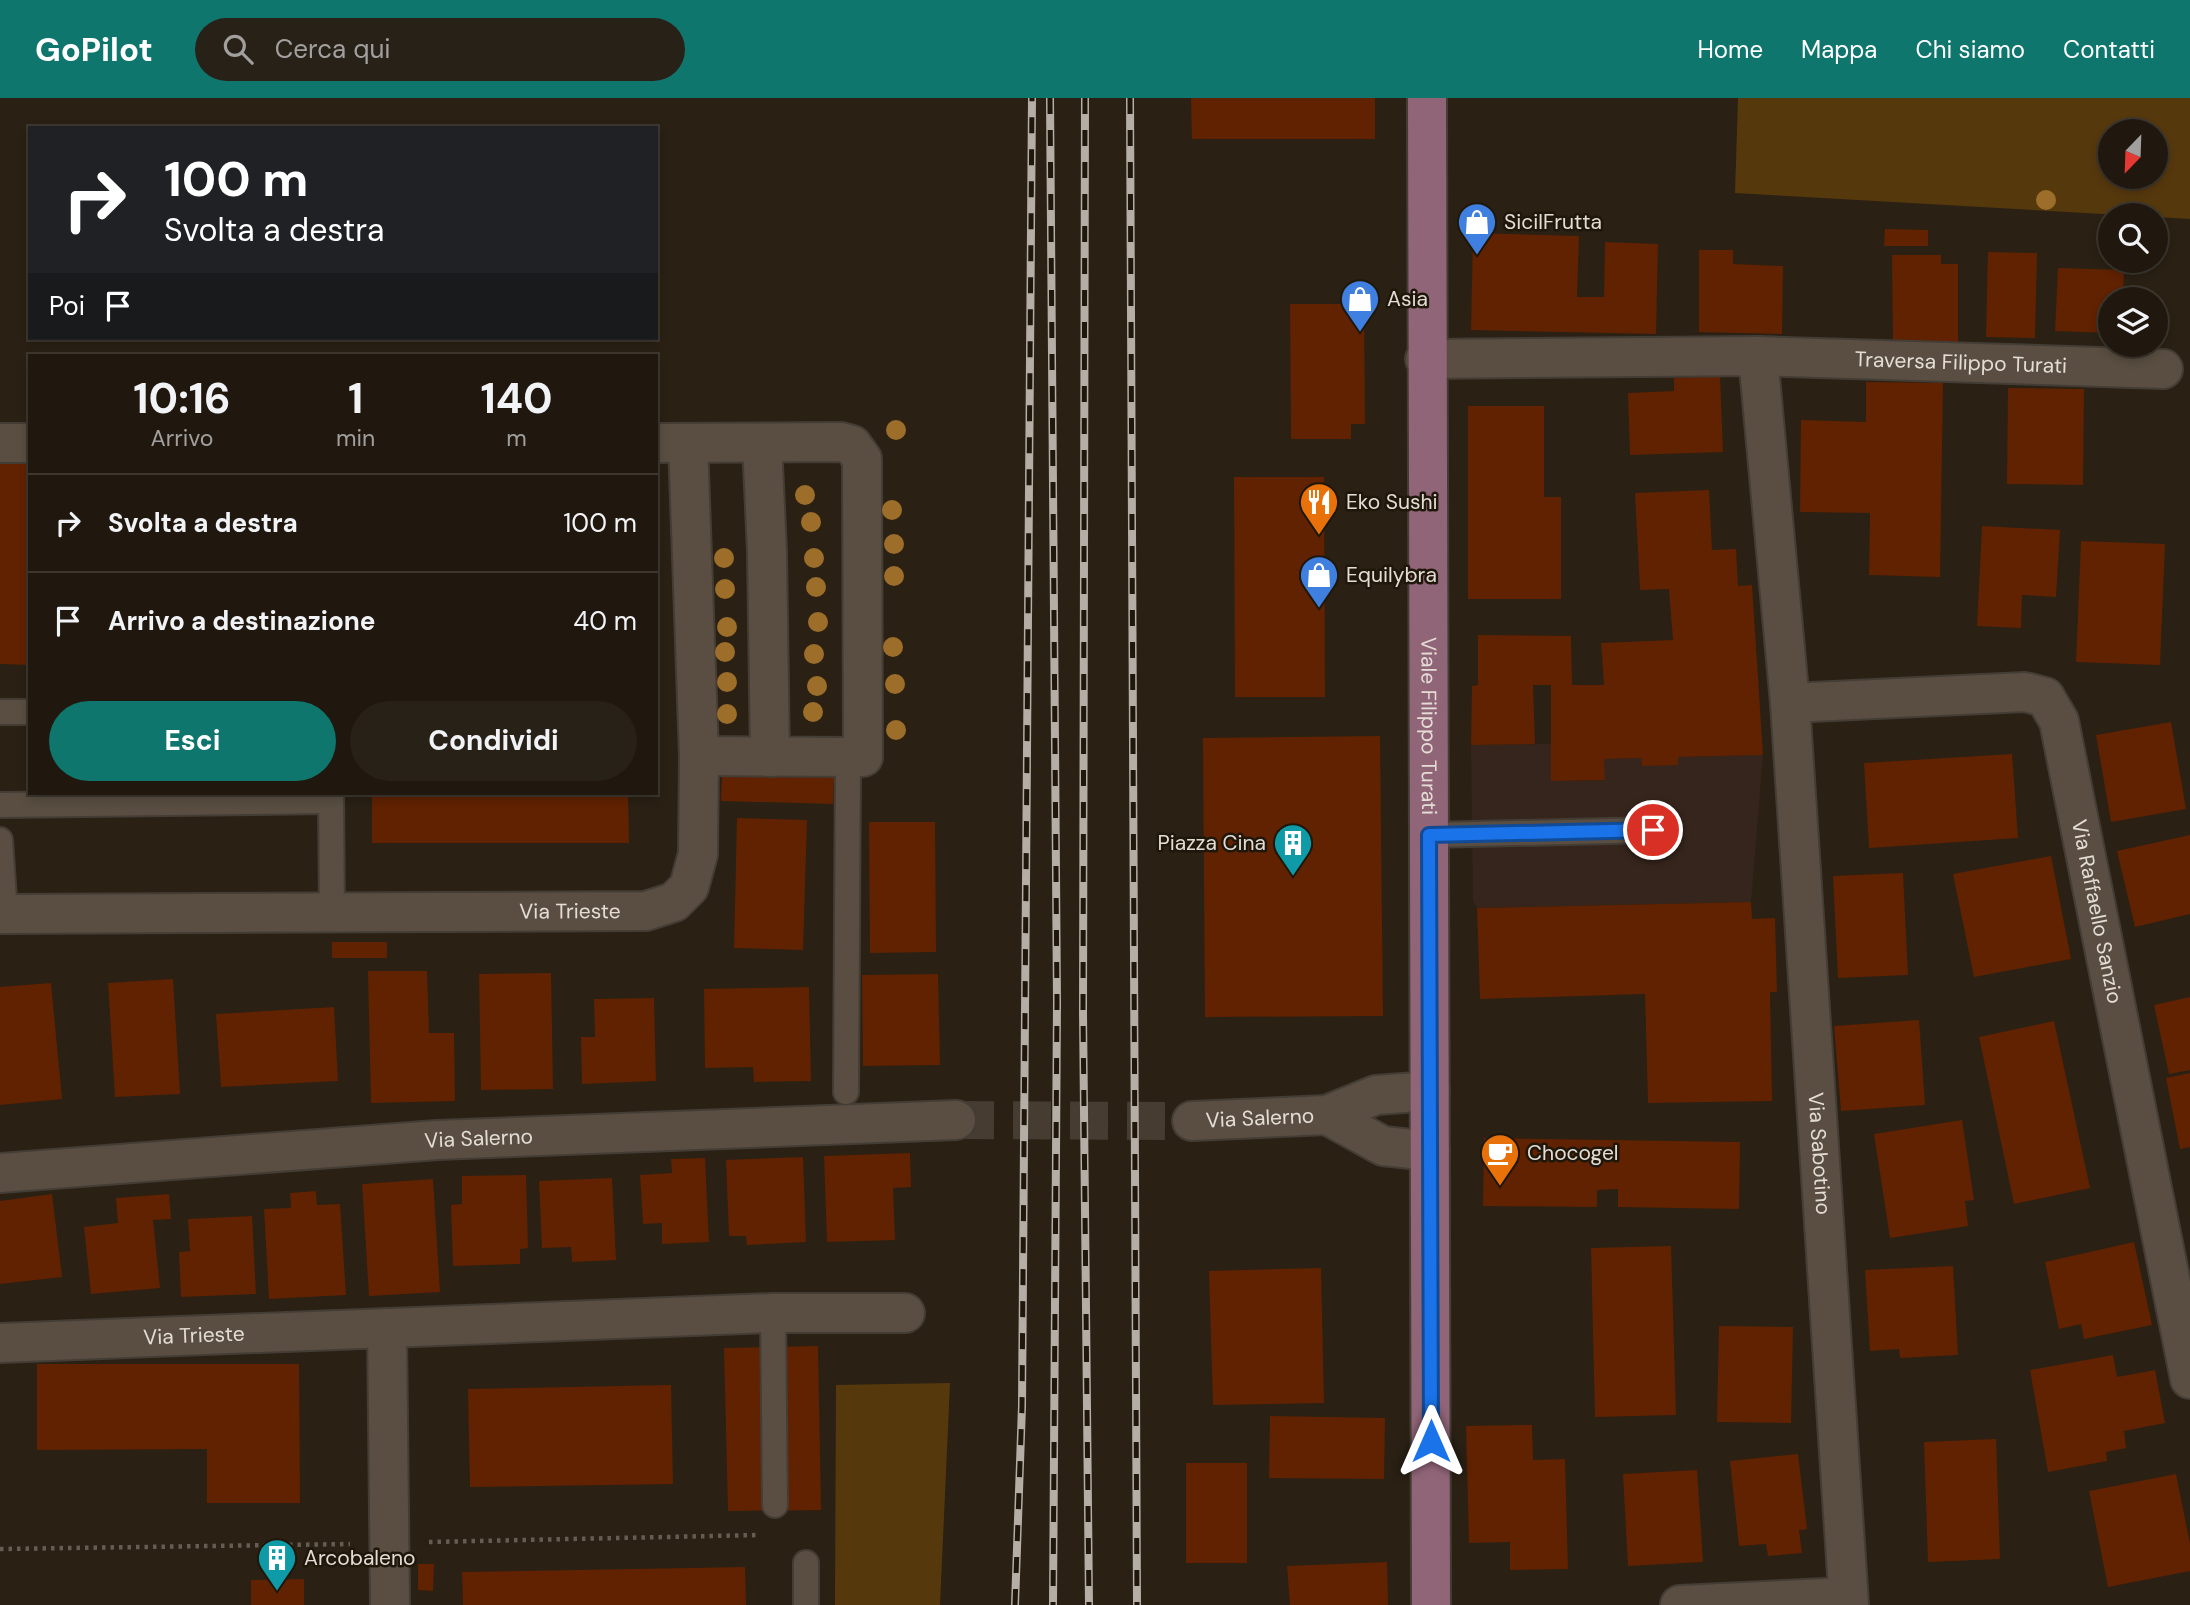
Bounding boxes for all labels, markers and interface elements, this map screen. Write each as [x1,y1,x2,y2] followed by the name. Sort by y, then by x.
[195,18,685,81] search box
[35,28,153,71] text: GoPilot
[219,30,257,68] icon: search
[275,32,391,66] text: Cerca qui
[1697,34,1763,65] text: Home
[1801,34,1877,65] text: Mappa
[1915,34,2025,65] text: Chi siamo
[2063,34,2155,65] text: Contatti
[2098,119,2168,189] north arrow
[2098,119,2168,357] map controls
[164,147,308,211] text: 100 m
[49,154,140,245] icon: right
[1456,201,1498,256] shop icon: SicilFrutta
[2098,203,2168,273] button: search
[1504,208,1602,236] place label: SicilFrutta
[164,209,385,251] text: Svolta a destra
[1339,278,1381,333] shop icon: Asia
[1387,285,1428,313] place label: Asia
[99,287,137,325] icon: arrive
[2098,287,2168,357] button: layers
[49,289,85,323] text: Poi
[1854,345,2068,380] street label: Traversa Filippo Turati
[133,371,231,426] text: 10:16
[348,371,363,426] text: 1
[481,371,553,426] text: 140
[151,423,214,453] text: Arrivo
[336,423,375,453] text: min
[506,423,527,453] text: m
[1298,481,1340,536] restaurant icon: Eko Sushi
[1346,488,1438,516] place label: Eko Sushi
[49,504,87,542] icon: right
[108,506,298,540] text: Svolta a destra
[563,506,637,540] text: 100 m
[1298,554,1340,609] shop icon: Equilybra
[1346,561,1437,589] place label: Equilybra
[49,602,87,640] icon: arrive
[108,604,375,638] text: Arrivo a destinazione
[573,604,637,638] text: 40 m
[1414,637,1443,815] street label: Viale Filippo Turati
[49,701,336,781] button: Esci
[350,701,637,781] button: Condividi
[1623,800,1683,860] pin
[1634,811,1672,849] icon: arrive
[2065,817,2129,1006] street label: Via Raffaello Sanzio
[1272,822,1314,877] building icon: Piazza Cina
[1158,829,1266,857] place label: Piazza Cina
[519,897,621,926] street label: Via Trieste
[1801,1091,1837,1216] street label: Via Sabotino
[1205,1102,1315,1134] street label: Via Salerno
[423,1122,534,1155] street label: Via Salerno
[1479,1132,1521,1187] cafe icon: Chocogel
[1527,1139,1619,1167] place label: Chocogel
[143,1320,245,1351] street label: Via Trieste
[1394,1404,1468,1478] position arrow
[256,1537,298,1592] building icon: Arcobaleno
[304,1544,415,1572] place label: Arcobaleno

